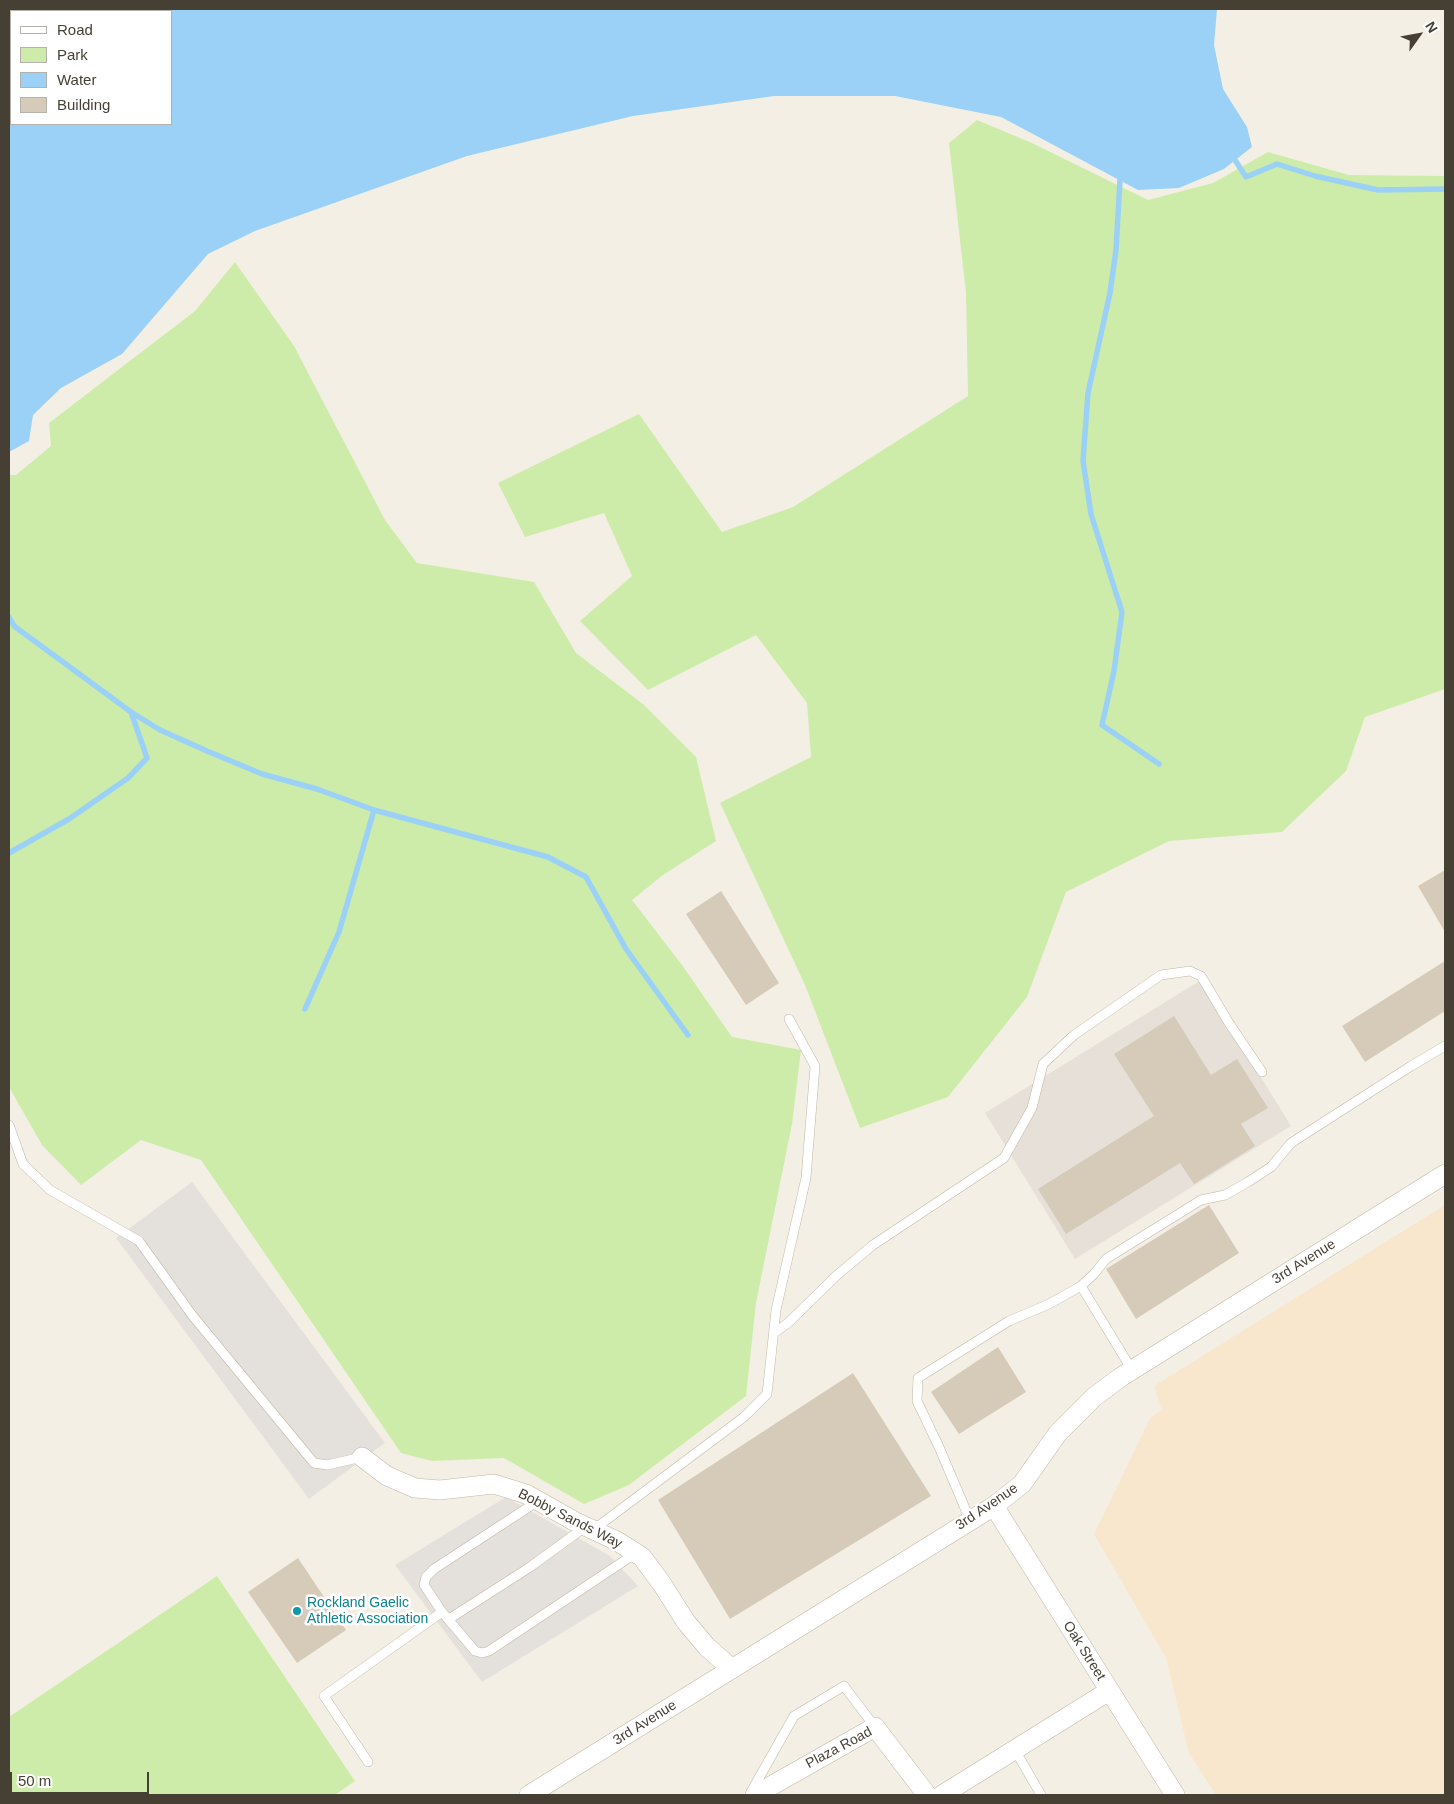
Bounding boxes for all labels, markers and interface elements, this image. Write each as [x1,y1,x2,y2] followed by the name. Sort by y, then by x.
[10,10,172,125] legend
[1394,10,1444,60] north arrow
[1422,19,1441,36] text: N
[57,21,93,38] text: Road
[57,46,88,63] text: Park
[57,71,96,88] text: Water
[57,96,110,113] text: Building
[1269,1236,1339,1288] street label: 3rd Avenue
[953,1480,1021,1534] street label: 3rd Avenue
[515,1485,625,1553] street label: Bobby Sands Way
[307,1595,428,1628] place label: Rockland Gaelic Athletic Association
[291,1605,303,1617] marker: Rockland Gaelic Athletic Association
[1059,1618,1109,1684] street label: Oak Street
[610,1697,680,1749] street label: 3rd Avenue
[803,1724,875,1772] street label: Plaza Road
[12,1762,151,1794] scale bar
[18,1772,51,1789] text: 50 m

